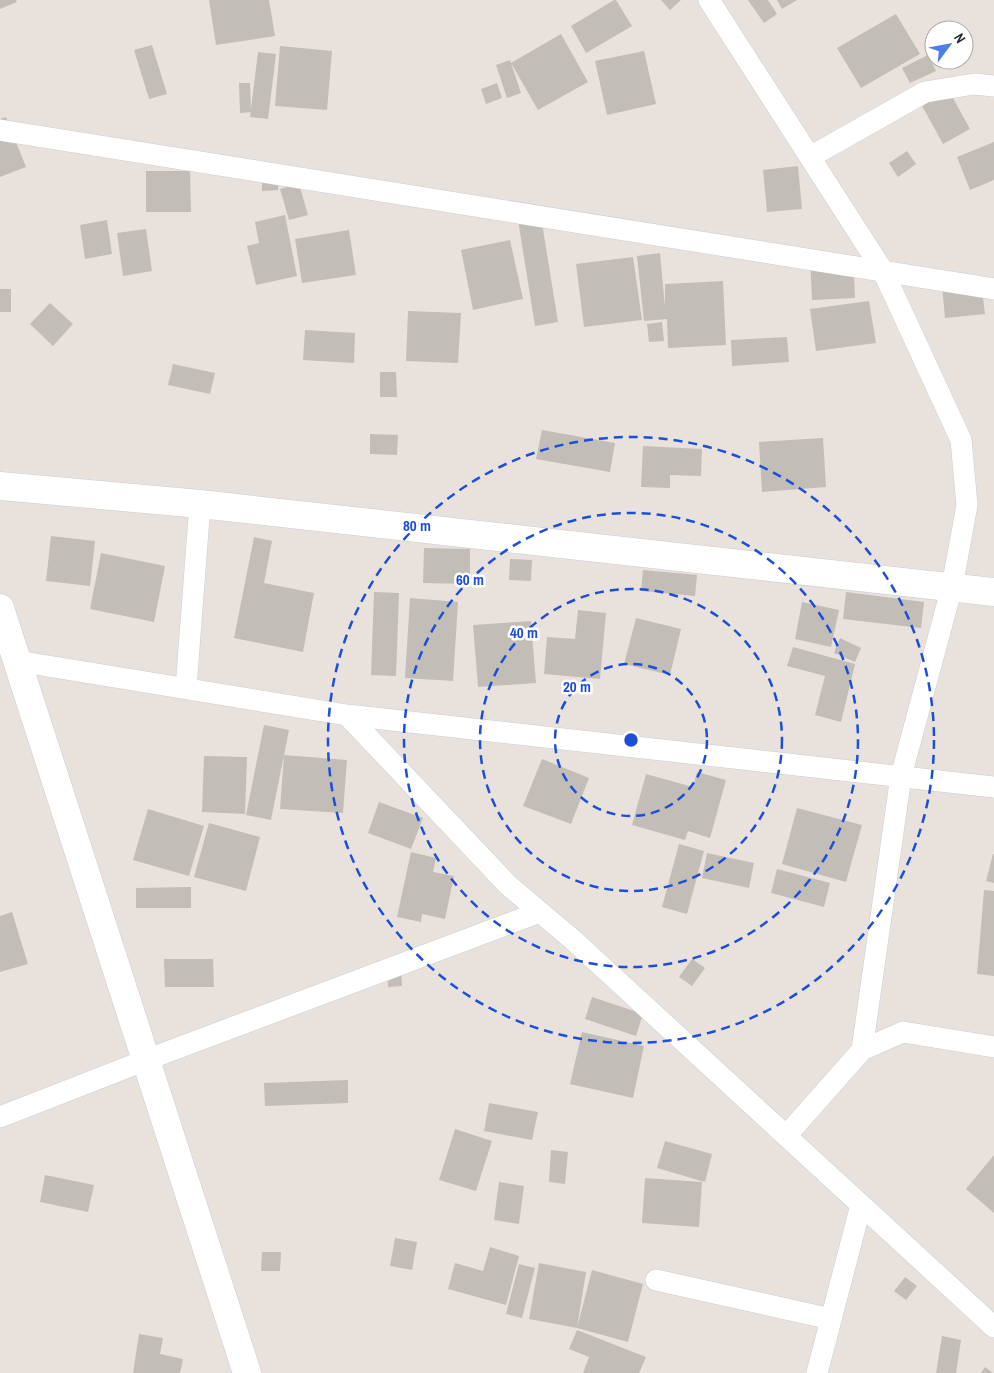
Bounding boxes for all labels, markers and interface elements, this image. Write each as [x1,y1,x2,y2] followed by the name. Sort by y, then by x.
[924,20,974,70] north arrow
[950,30,970,46] text: N
[403,515,431,536] text: 80 m
[456,569,484,590] text: 60 m
[510,622,538,643] text: 40 m
[563,676,591,697] text: 20 m
[622,731,640,749] centre of rings

